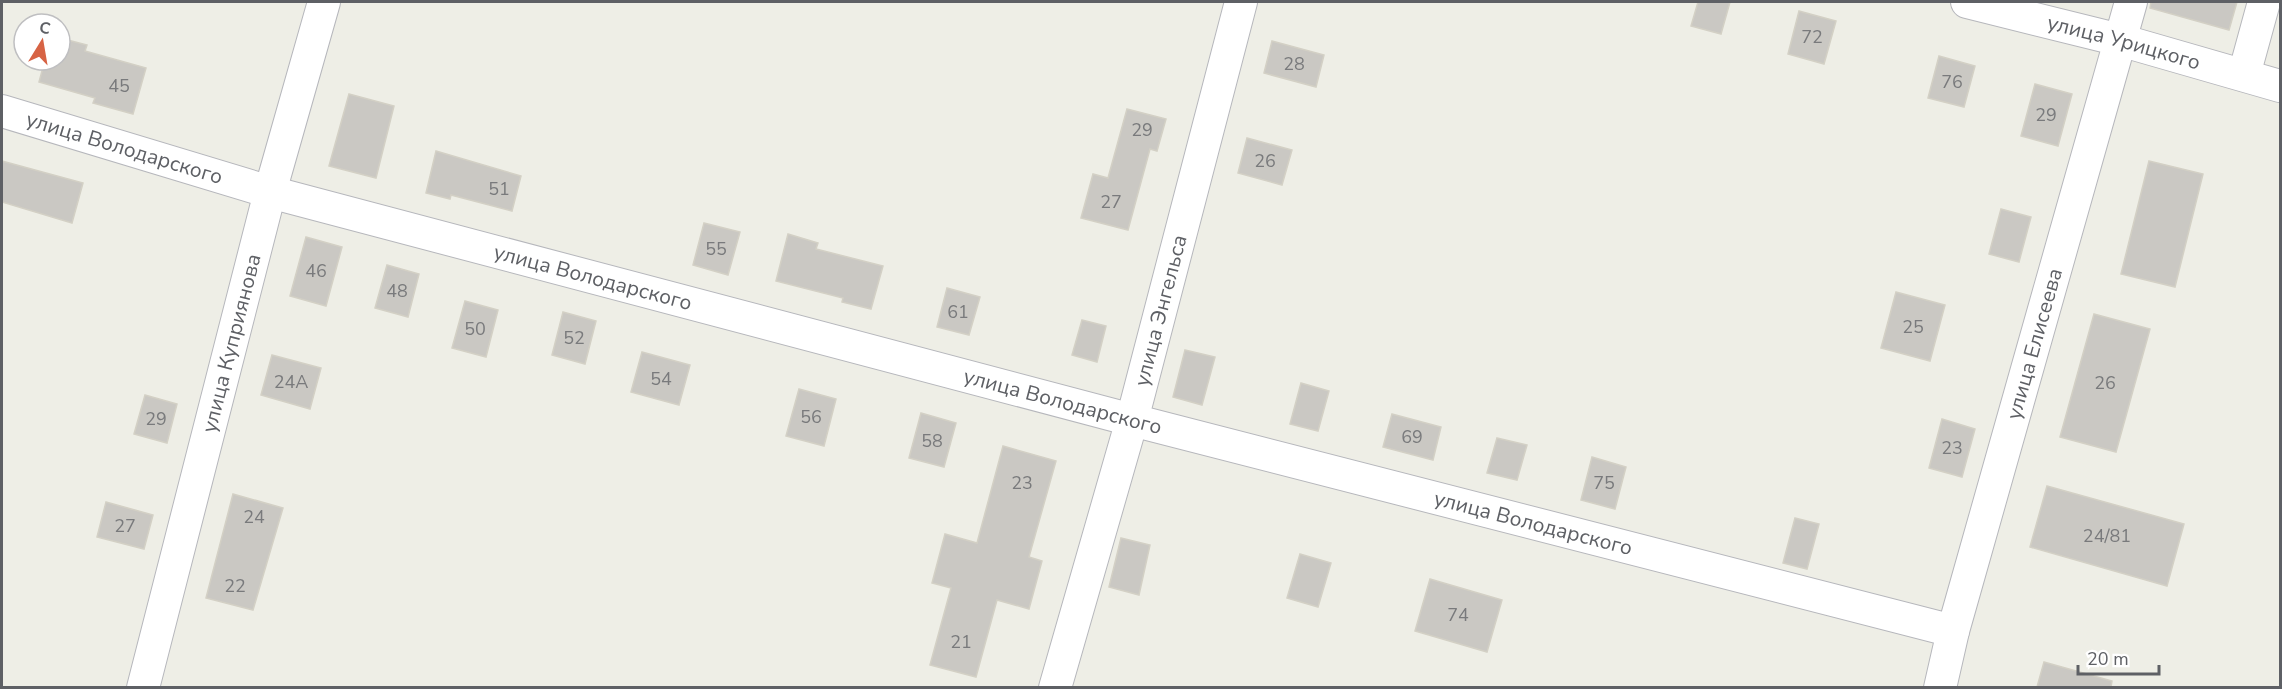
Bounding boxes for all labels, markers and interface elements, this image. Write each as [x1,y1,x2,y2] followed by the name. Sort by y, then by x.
[2044,8,2204,76] street label: улица Урицкого
[12,12,72,72] north arrow
[37,16,52,40] text: С
[1801,25,1823,49] house number: 72
[1283,52,1305,76] house number: 28
[1941,70,1963,94] house number: 76
[108,74,130,98] house number: 45
[2035,103,2057,127] house number: 29
[23,105,226,191] street label: улица Володарского
[1131,118,1153,142] house number: 29
[1254,149,1276,173] house number: 26
[488,177,510,201] house number: 51
[1100,190,1122,214] house number: 27
[1127,232,1194,389] street label: улица Энгельса
[705,237,727,261] house number: 55
[491,238,695,317] street label: улица Володарского
[195,251,268,435] street label: улица Куприянова
[305,259,327,283] house number: 46
[2000,265,2069,423] street label: улица Елисеева
[386,279,408,303] house number: 48
[947,300,969,324] house number: 61
[1902,315,1924,339] house number: 25
[464,317,486,341] house number: 50
[563,326,585,350] house number: 52
[961,362,1165,441] street label: улица Володарского
[650,367,672,391] house number: 54
[274,370,308,394] house number: 24А
[2094,371,2116,395] house number: 26
[800,405,822,429] house number: 56
[145,407,167,431] house number: 29
[1401,425,1423,449] house number: 69
[921,429,943,453] house number: 58
[1941,436,1963,460] house number: 23
[1011,471,1033,495] house number: 23
[1593,471,1615,495] house number: 75
[1431,484,1636,562] street label: улица Володарского
[243,505,265,529] house number: 24
[114,514,136,538] house number: 27
[2083,524,2131,548] house number: 24/81
[224,574,246,598] house number: 22
[1447,603,1469,627] house number: 74
[950,630,972,654] house number: 21
[2078,638,2159,676] scale bar
[2087,647,2129,671] text: 20 m

